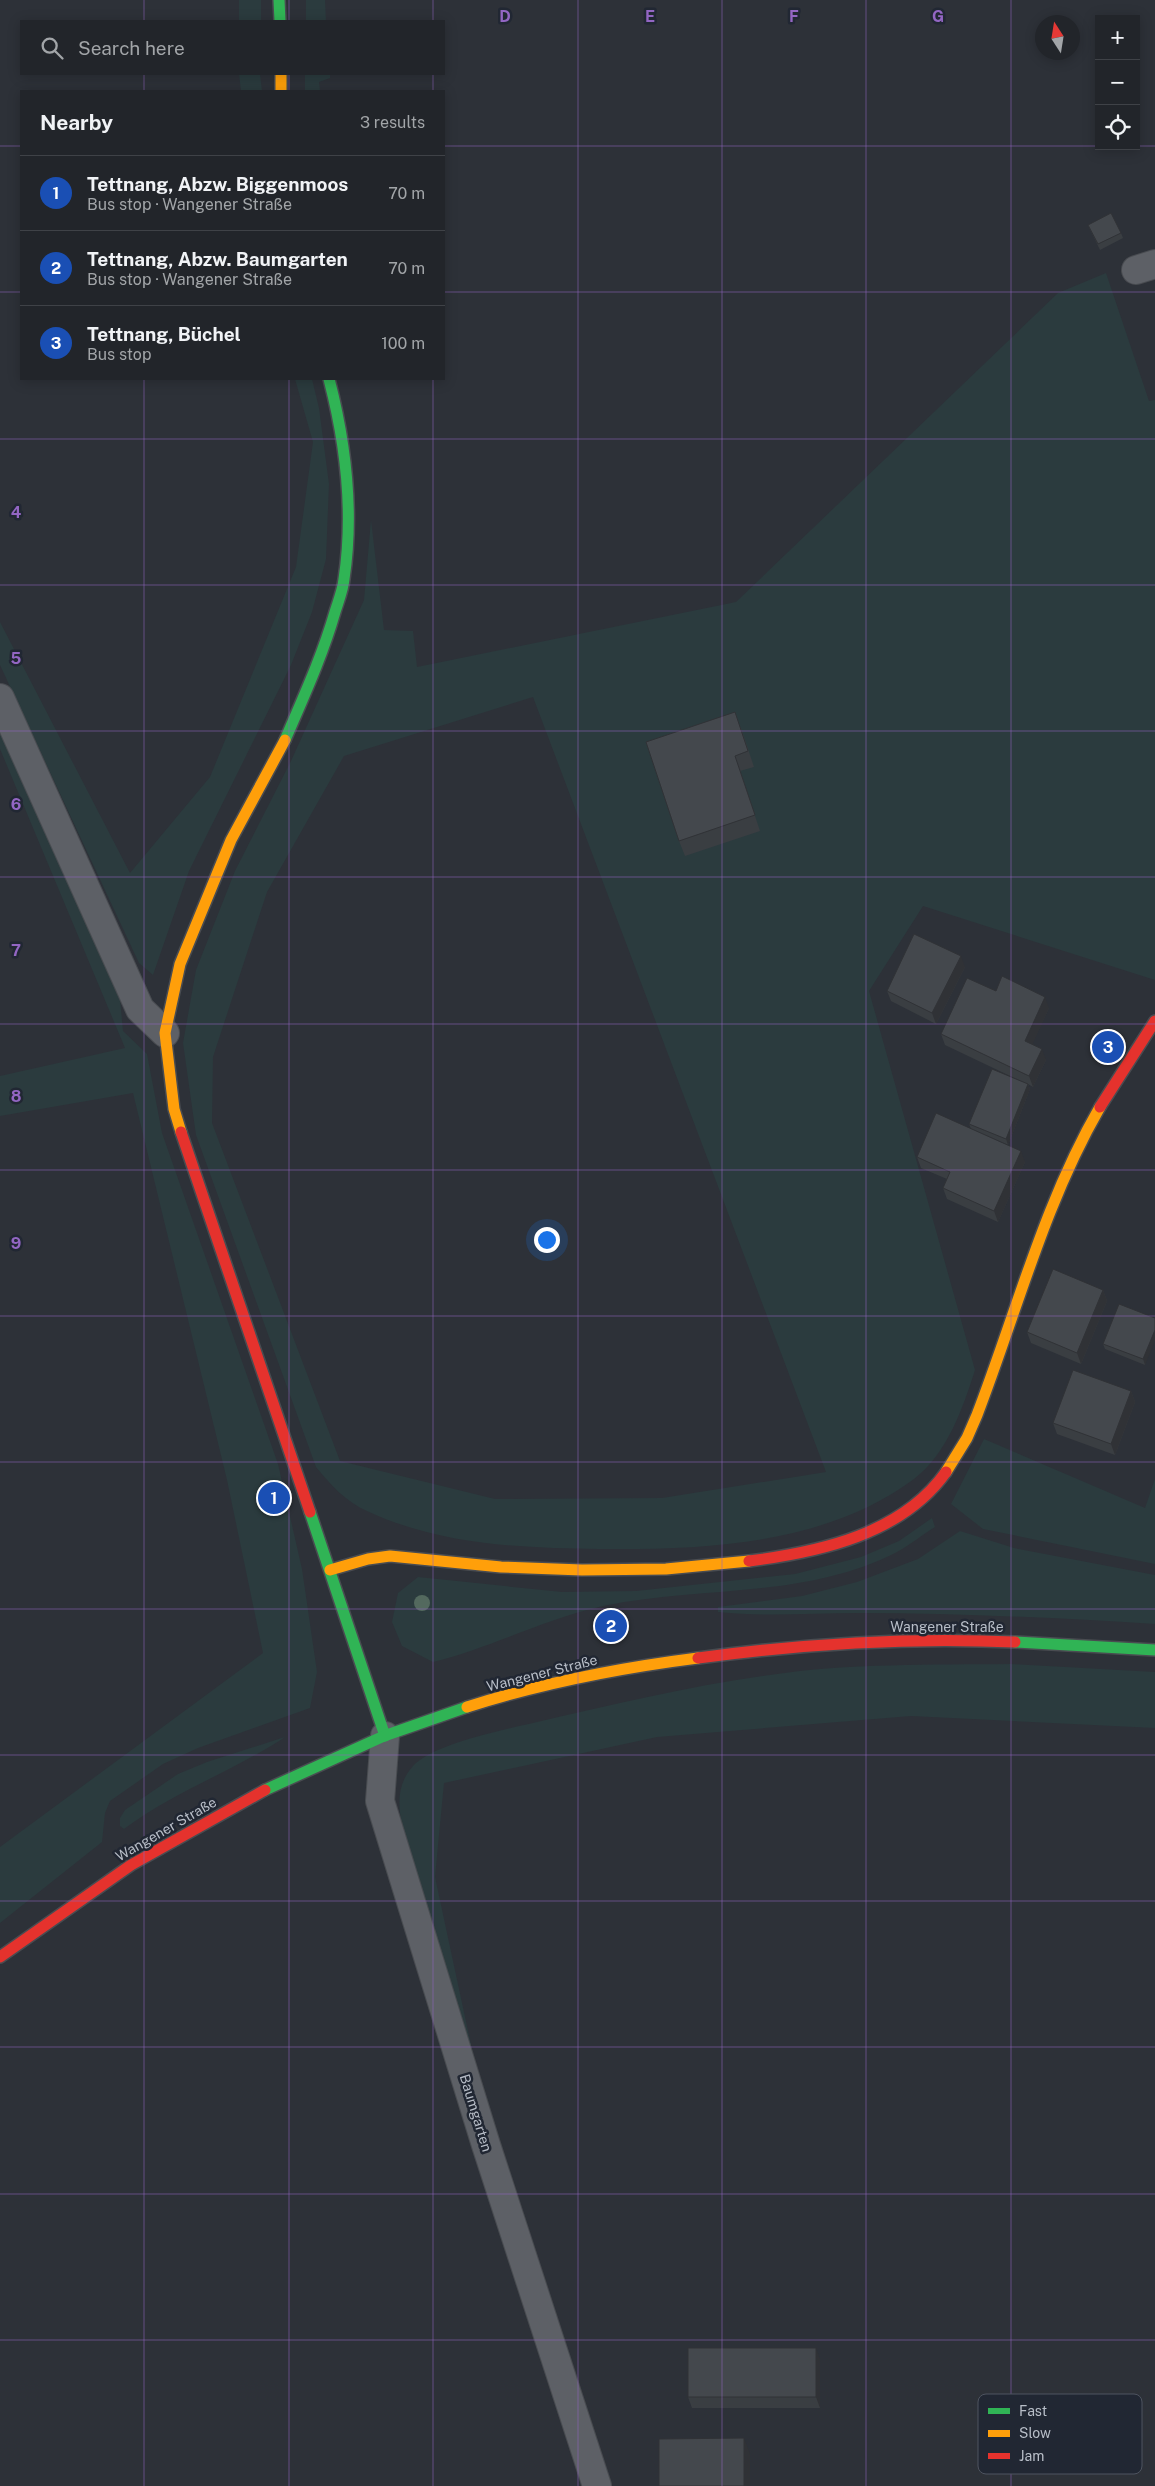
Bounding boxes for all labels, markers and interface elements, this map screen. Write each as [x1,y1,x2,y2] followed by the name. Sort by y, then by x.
[499,7,511,26] text: D
[645,7,655,26] text: E
[789,7,799,26] text: F
[932,7,944,26] text: G
[1035,15,1080,60] north arrow
[1095,15,1140,150] map controls
[1095,15,1140,60] button: +
[20,20,445,75] search box
[38,34,66,62] icon: search
[78,37,185,59] text: Search here
[1095,60,1140,105] button: −
[1095,105,1140,150] button: locate
[40,110,113,135] text: Nearby
[360,113,425,132] text: 3 results
[87,173,348,195] text: Tettnang, Abzw. Biggenmoos
[53,184,59,203] text: 1
[388,184,425,203] text: 70 m
[87,195,292,214] text: Bus stop · Wangener Straße
[87,248,348,270] text: Tettnang, Abzw. Baumgarten
[51,259,61,278] text: 2
[388,259,425,278] text: 70 m
[87,270,292,289] text: Bus stop · Wangener Straße
[87,323,241,345] text: Tettnang, Büchel
[51,334,61,353] text: 3
[381,334,425,353] text: 100 m
[87,345,151,364] text: Bus stop
[11,503,22,522] text: 4
[11,649,22,668] text: 5
[11,795,21,814] text: 6
[11,941,21,960] text: 7
[1092,1028,1124,1066] pin: 3
[11,1087,22,1106] text: 8
[534,1227,560,1253] your location
[11,1234,21,1253] text: 9
[258,1479,290,1517] pin: 1
[595,1607,627,1645] pin: 2
[890,1619,1004,1635] street label: Wangener Straße
[485,1651,599,1694] street label: Wangener Straße
[113,1794,219,1864] street label: Wangener Straße
[457,2072,495,2154] street label: Baumgarten
[978,2394,1142,2474] legend
[1019,2403,1047,2419] text: Fast
[1019,2425,1051,2441] text: Slow
[1019,2448,1044,2464] text: Jam

